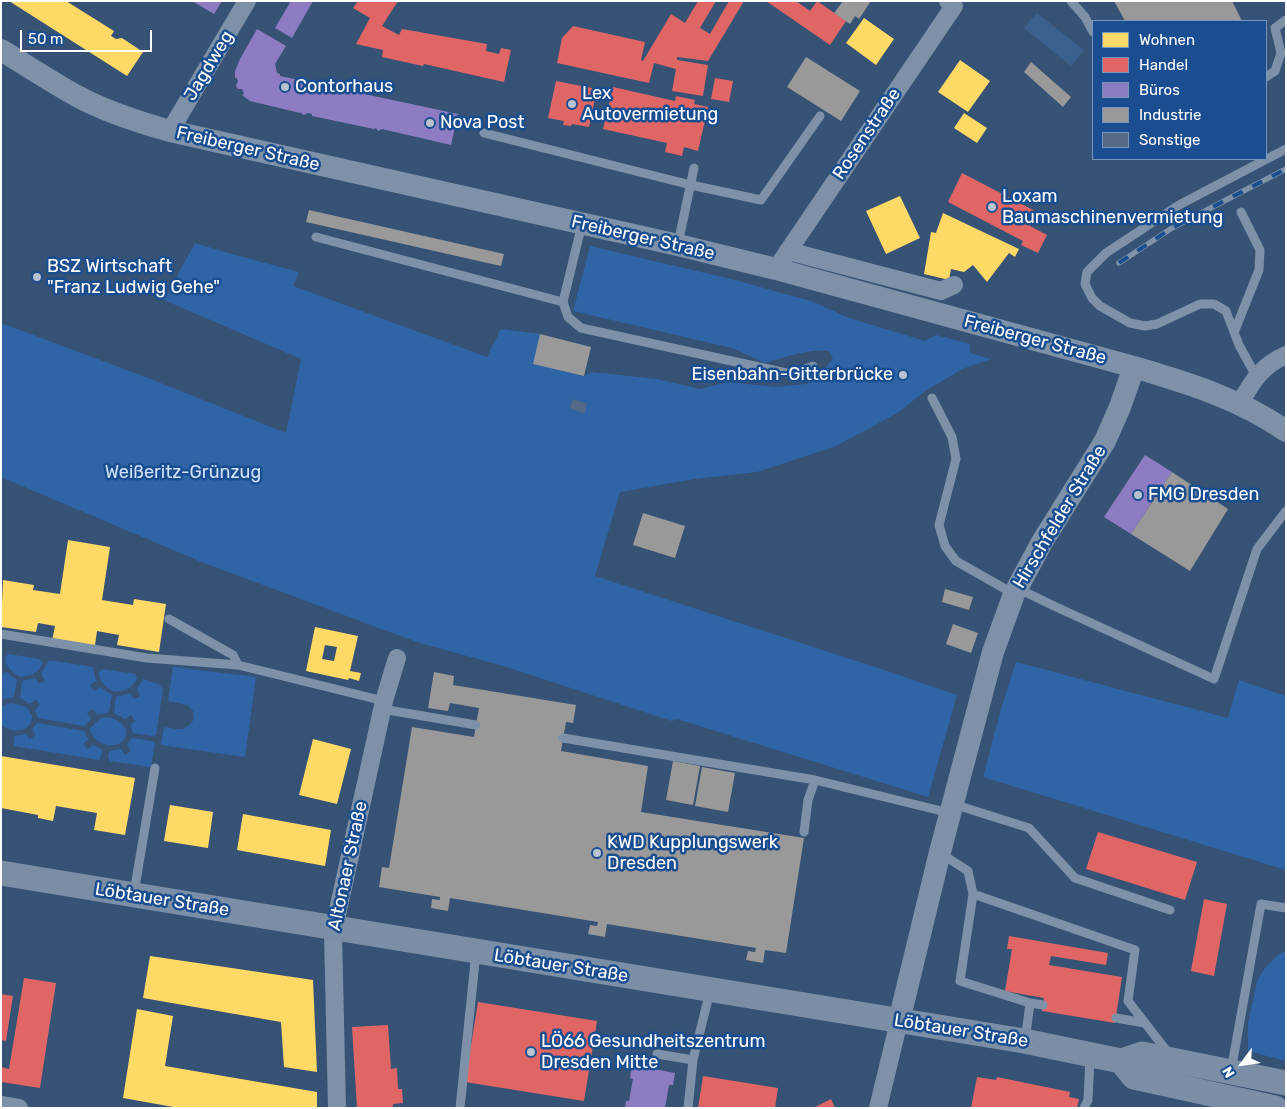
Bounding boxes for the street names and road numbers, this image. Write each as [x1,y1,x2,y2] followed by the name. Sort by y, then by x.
[180,27,238,105] street label: Jagdweg
[828,84,906,184] street label: Rosenstraße
[174,122,322,176] street label: Freiberger Straße
[569,211,717,265] street label: Freiberger Straße
[961,311,1109,369] street label: Freiberger Straße
[1009,442,1111,592] street label: Hirschfelder Straße
[324,799,372,933] street label: Altonaer Straße
[93,879,231,921] street label: Löbtauer Straße
[492,945,630,987] street label: Löbtauer Straße
[892,1010,1030,1052] street label: Löbtauer Straße

